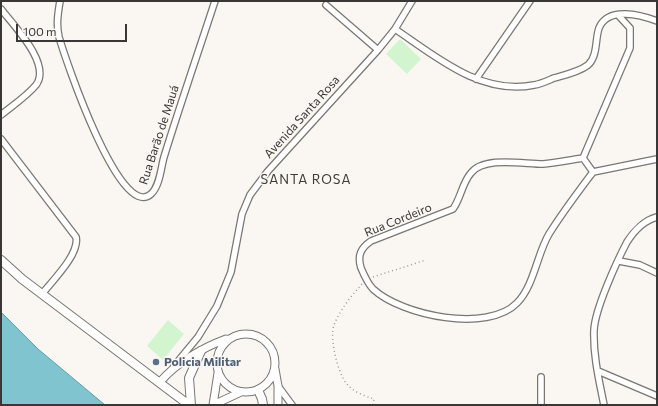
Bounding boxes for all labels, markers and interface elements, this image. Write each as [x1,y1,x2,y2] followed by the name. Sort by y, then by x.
[18,16,129,42] scale bar
[23,24,57,38] text: 100 m
[261,73,343,161] street label: Avenida Santa Rosa
[136,83,182,187] street label: Rua Barão de Mauá
[261,172,351,188] district label: SANTA ROSA
[362,200,434,240] street label: Rua Cordeiro
[164,355,241,369] place label: Policia Militar
[151,357,161,367] marker: Policia Militar

